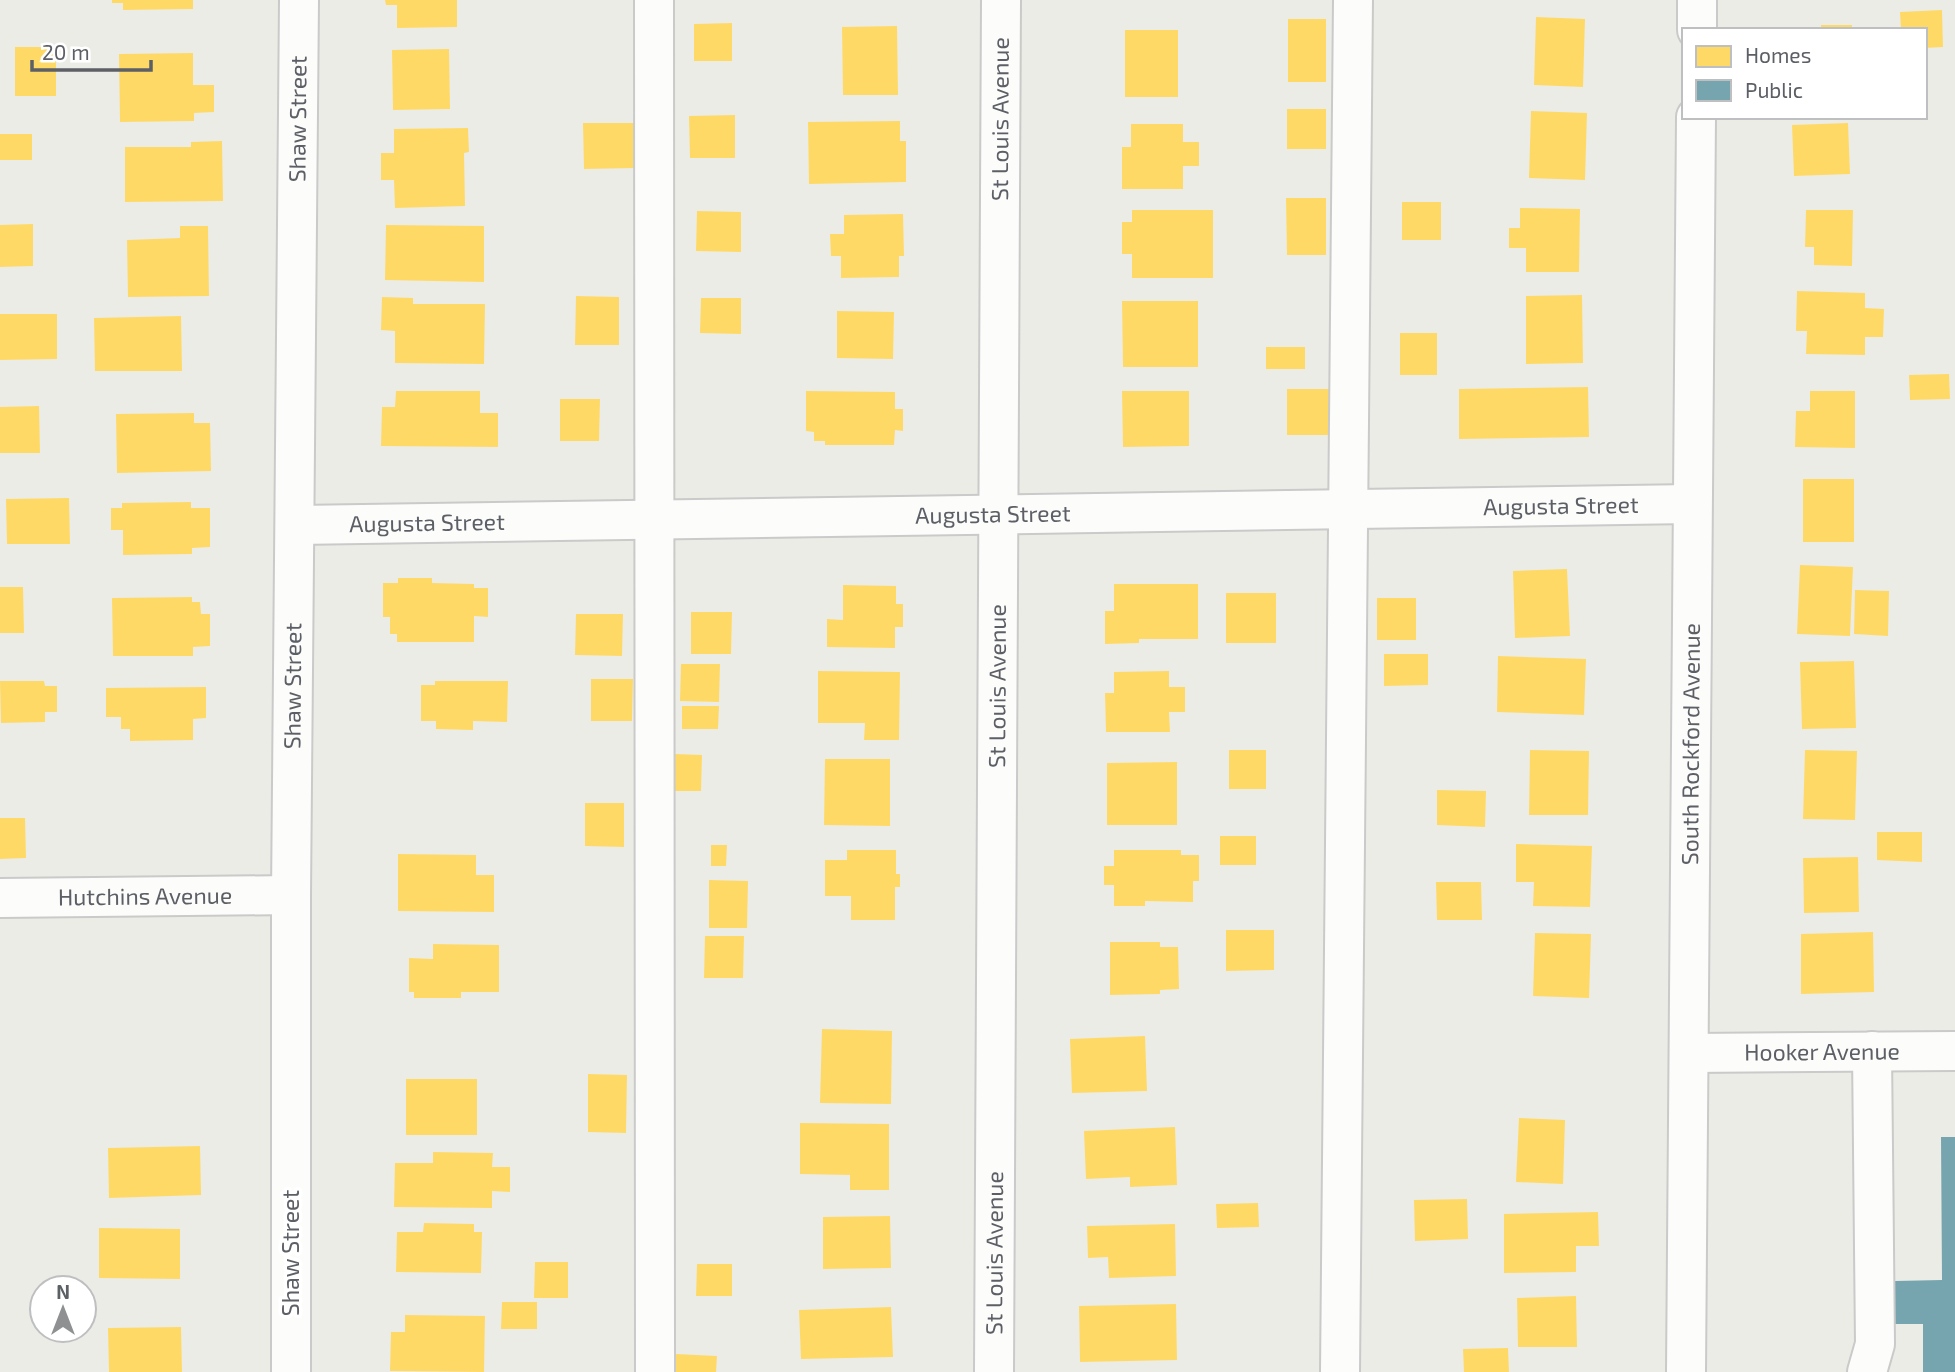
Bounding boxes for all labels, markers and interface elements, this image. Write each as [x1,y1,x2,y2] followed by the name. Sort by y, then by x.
[32,28,150,72] scale bar
[1682,28,1927,119] legend
[985,37,1014,201] street label: St Louis Avenue
[42,39,90,64] text: 20 m
[1745,42,1811,67] text: Homes
[282,55,312,182] street label: Shaw Street
[1745,77,1803,102] text: Public
[1483,490,1639,520] street label: Augusta Street
[915,498,1071,529] street label: Augusta Street
[349,507,505,537] street label: Augusta Street
[982,604,1011,768] street label: St Louis Avenue
[277,622,306,749] street label: Shaw Street
[1675,623,1705,865] street label: South Rockford Avenue
[58,881,232,910] street label: Hutchins Avenue
[1744,1036,1900,1066] street label: Hooker Avenue
[979,1171,1008,1335] street label: St Louis Avenue
[276,1190,304,1316] street label: Shaw Street
[28,1274,98,1344] north arrow
[56,1280,70,1303] text: N

